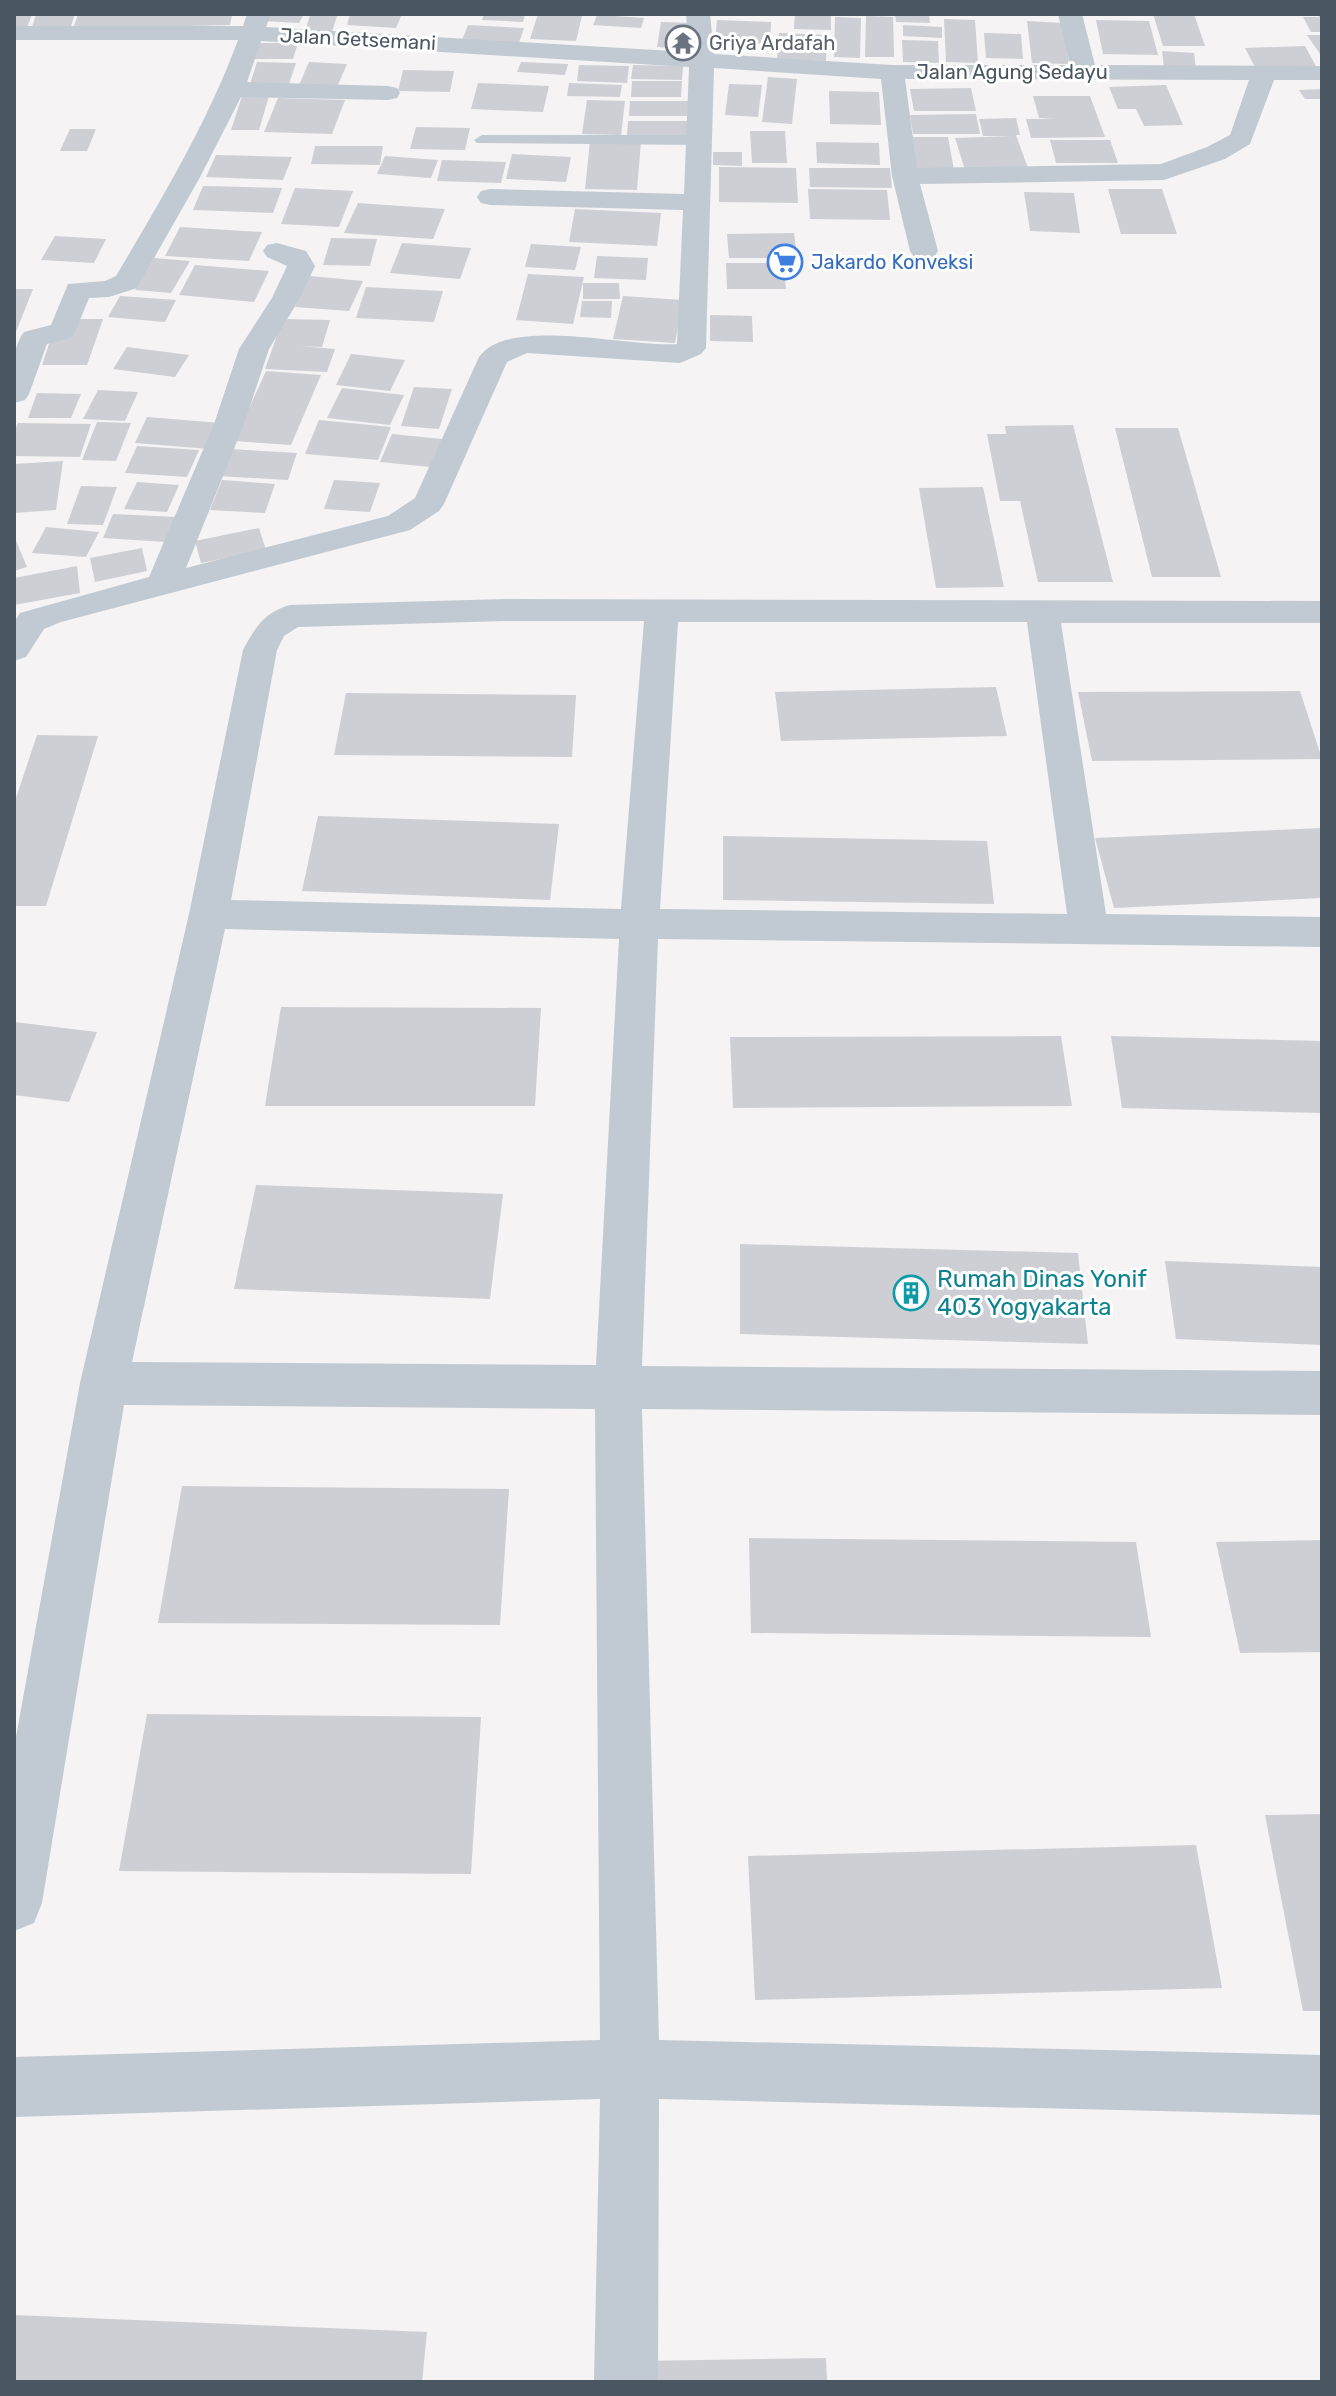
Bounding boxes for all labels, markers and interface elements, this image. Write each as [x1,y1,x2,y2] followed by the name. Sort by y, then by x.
[279,23,437,55] street label: Jalan Getsemani
[664,24,702,62] temple icon: Griya Ardafah
[709,31,836,55] place label: Griya Ardafah
[916,60,1108,84] street label: Jalan Agung Sedayu
[766,243,804,281] supermarket icon: Jakardo Konveksi
[811,250,973,274] place label: Jakardo Konveksi
[937,1265,1147,1321] place label: Rumah Dinas Yonif 403 Yogyakarta
[892,1274,930,1312] building icon: Rumah Dinas Yonif 403 Yogyakarta

